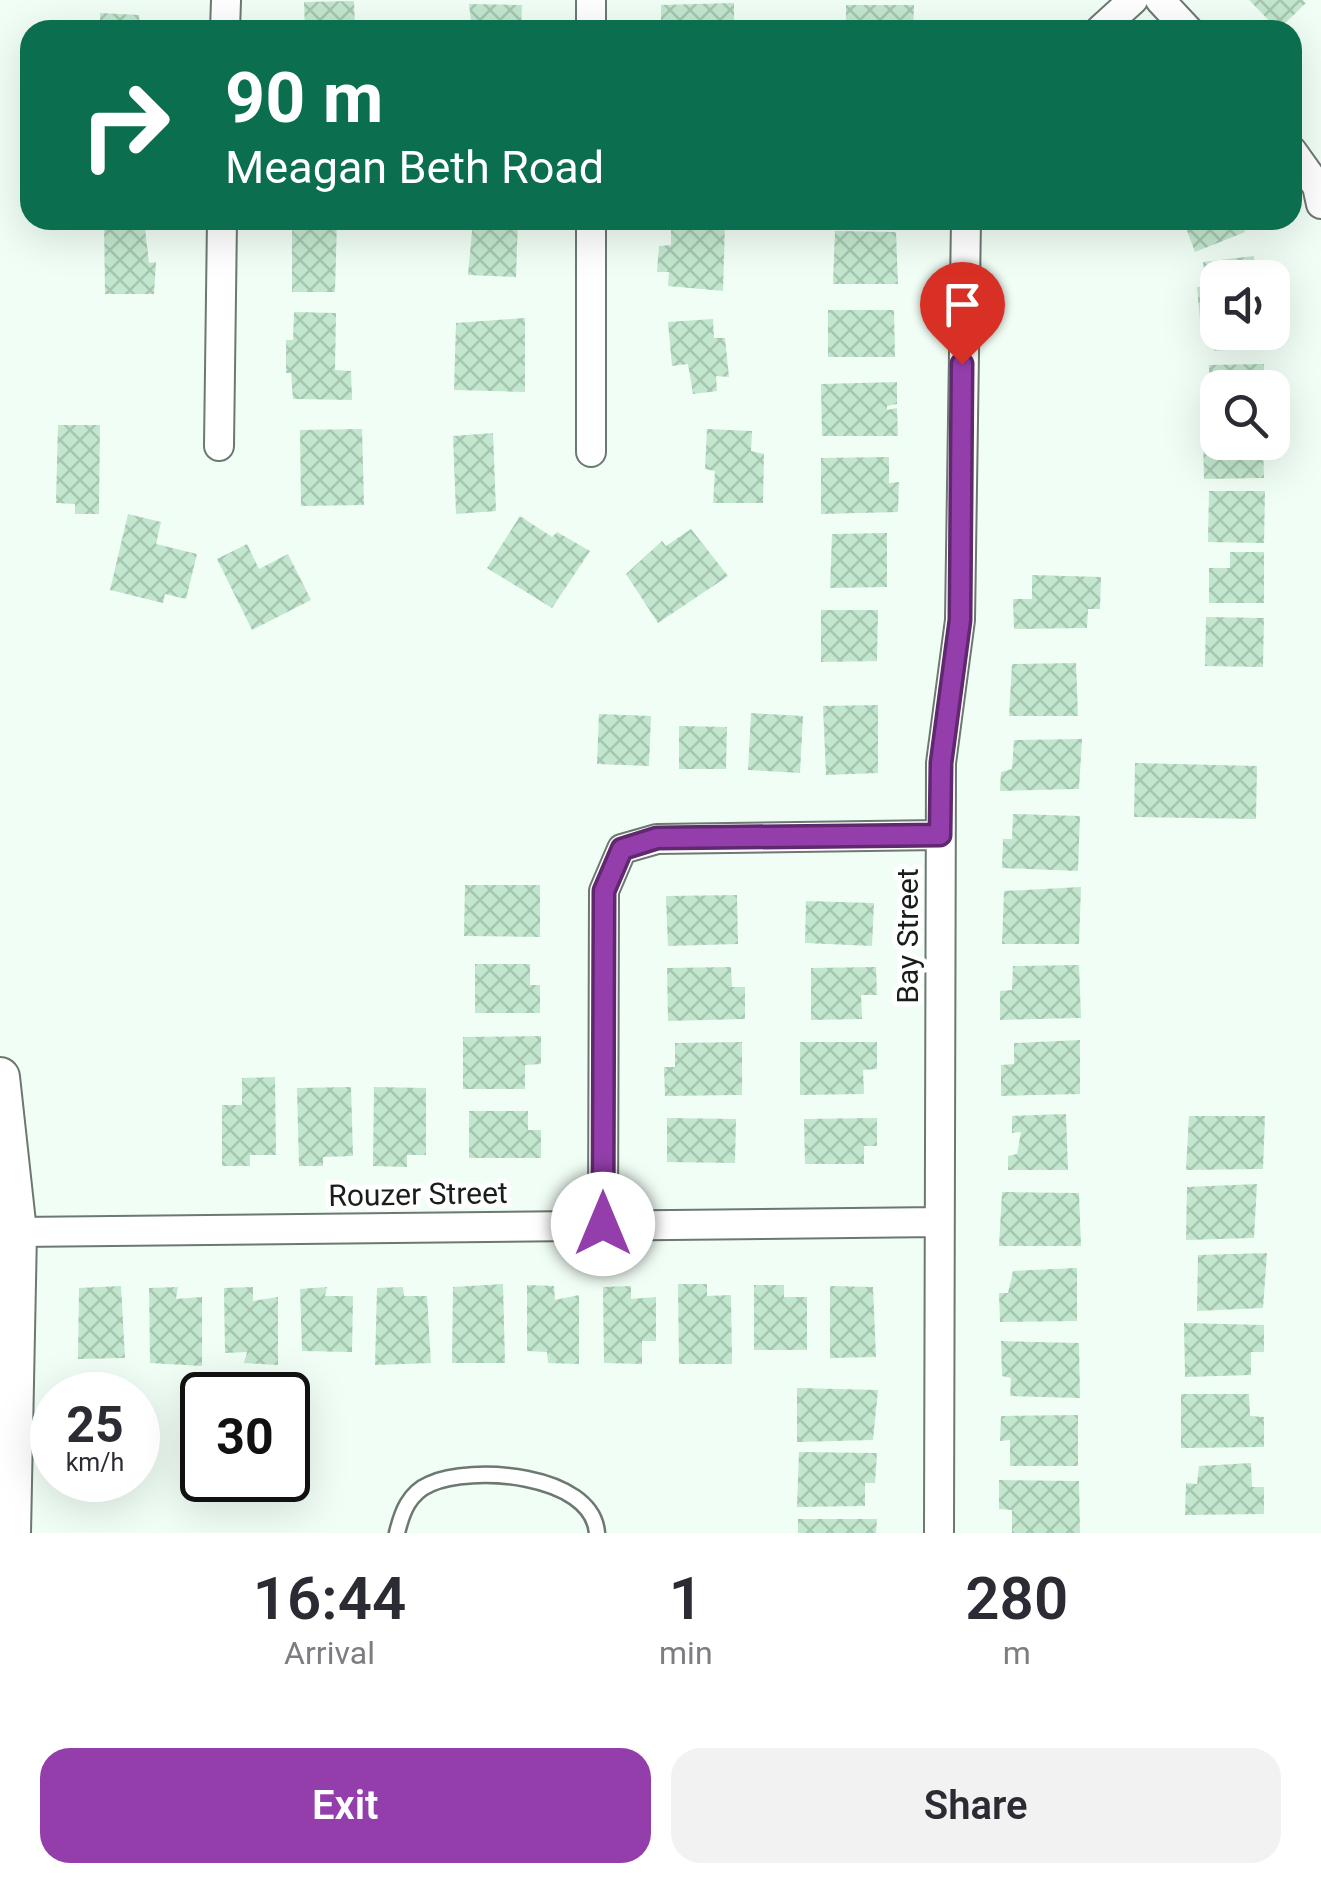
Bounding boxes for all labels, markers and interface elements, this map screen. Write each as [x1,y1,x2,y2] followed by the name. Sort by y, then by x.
[225,57,383,139] text: 90 m
[60,60,190,190] icon: right
[225,141,604,194] text: Meagan Beth Road
[1200,260,1290,460] map controls
[1200,260,1290,350] button: sound
[920,262,1005,365] pin
[935,277,990,332] icon: arrive
[1200,370,1290,460] button: search
[890,868,925,1004] street label: Bay Street
[551,1172,655,1276] position arrow
[328,1175,508,1213] street label: Rouzer Street
[180,1372,310,1502] speed limit sign: 30
[66,1396,124,1454] text: 25
[66,1448,124,1477] text: km/h
[253,1563,406,1634] text: 16:44
[669,1563,703,1634] text: 1
[965,1563,1068,1634] text: 280
[284,1634,375,1672] text: Arrival
[659,1634,713,1672] text: min
[1003,1634,1031,1672] text: m
[40,1748,651,1863] button: Exit
[671,1748,1281,1863] button: Share

